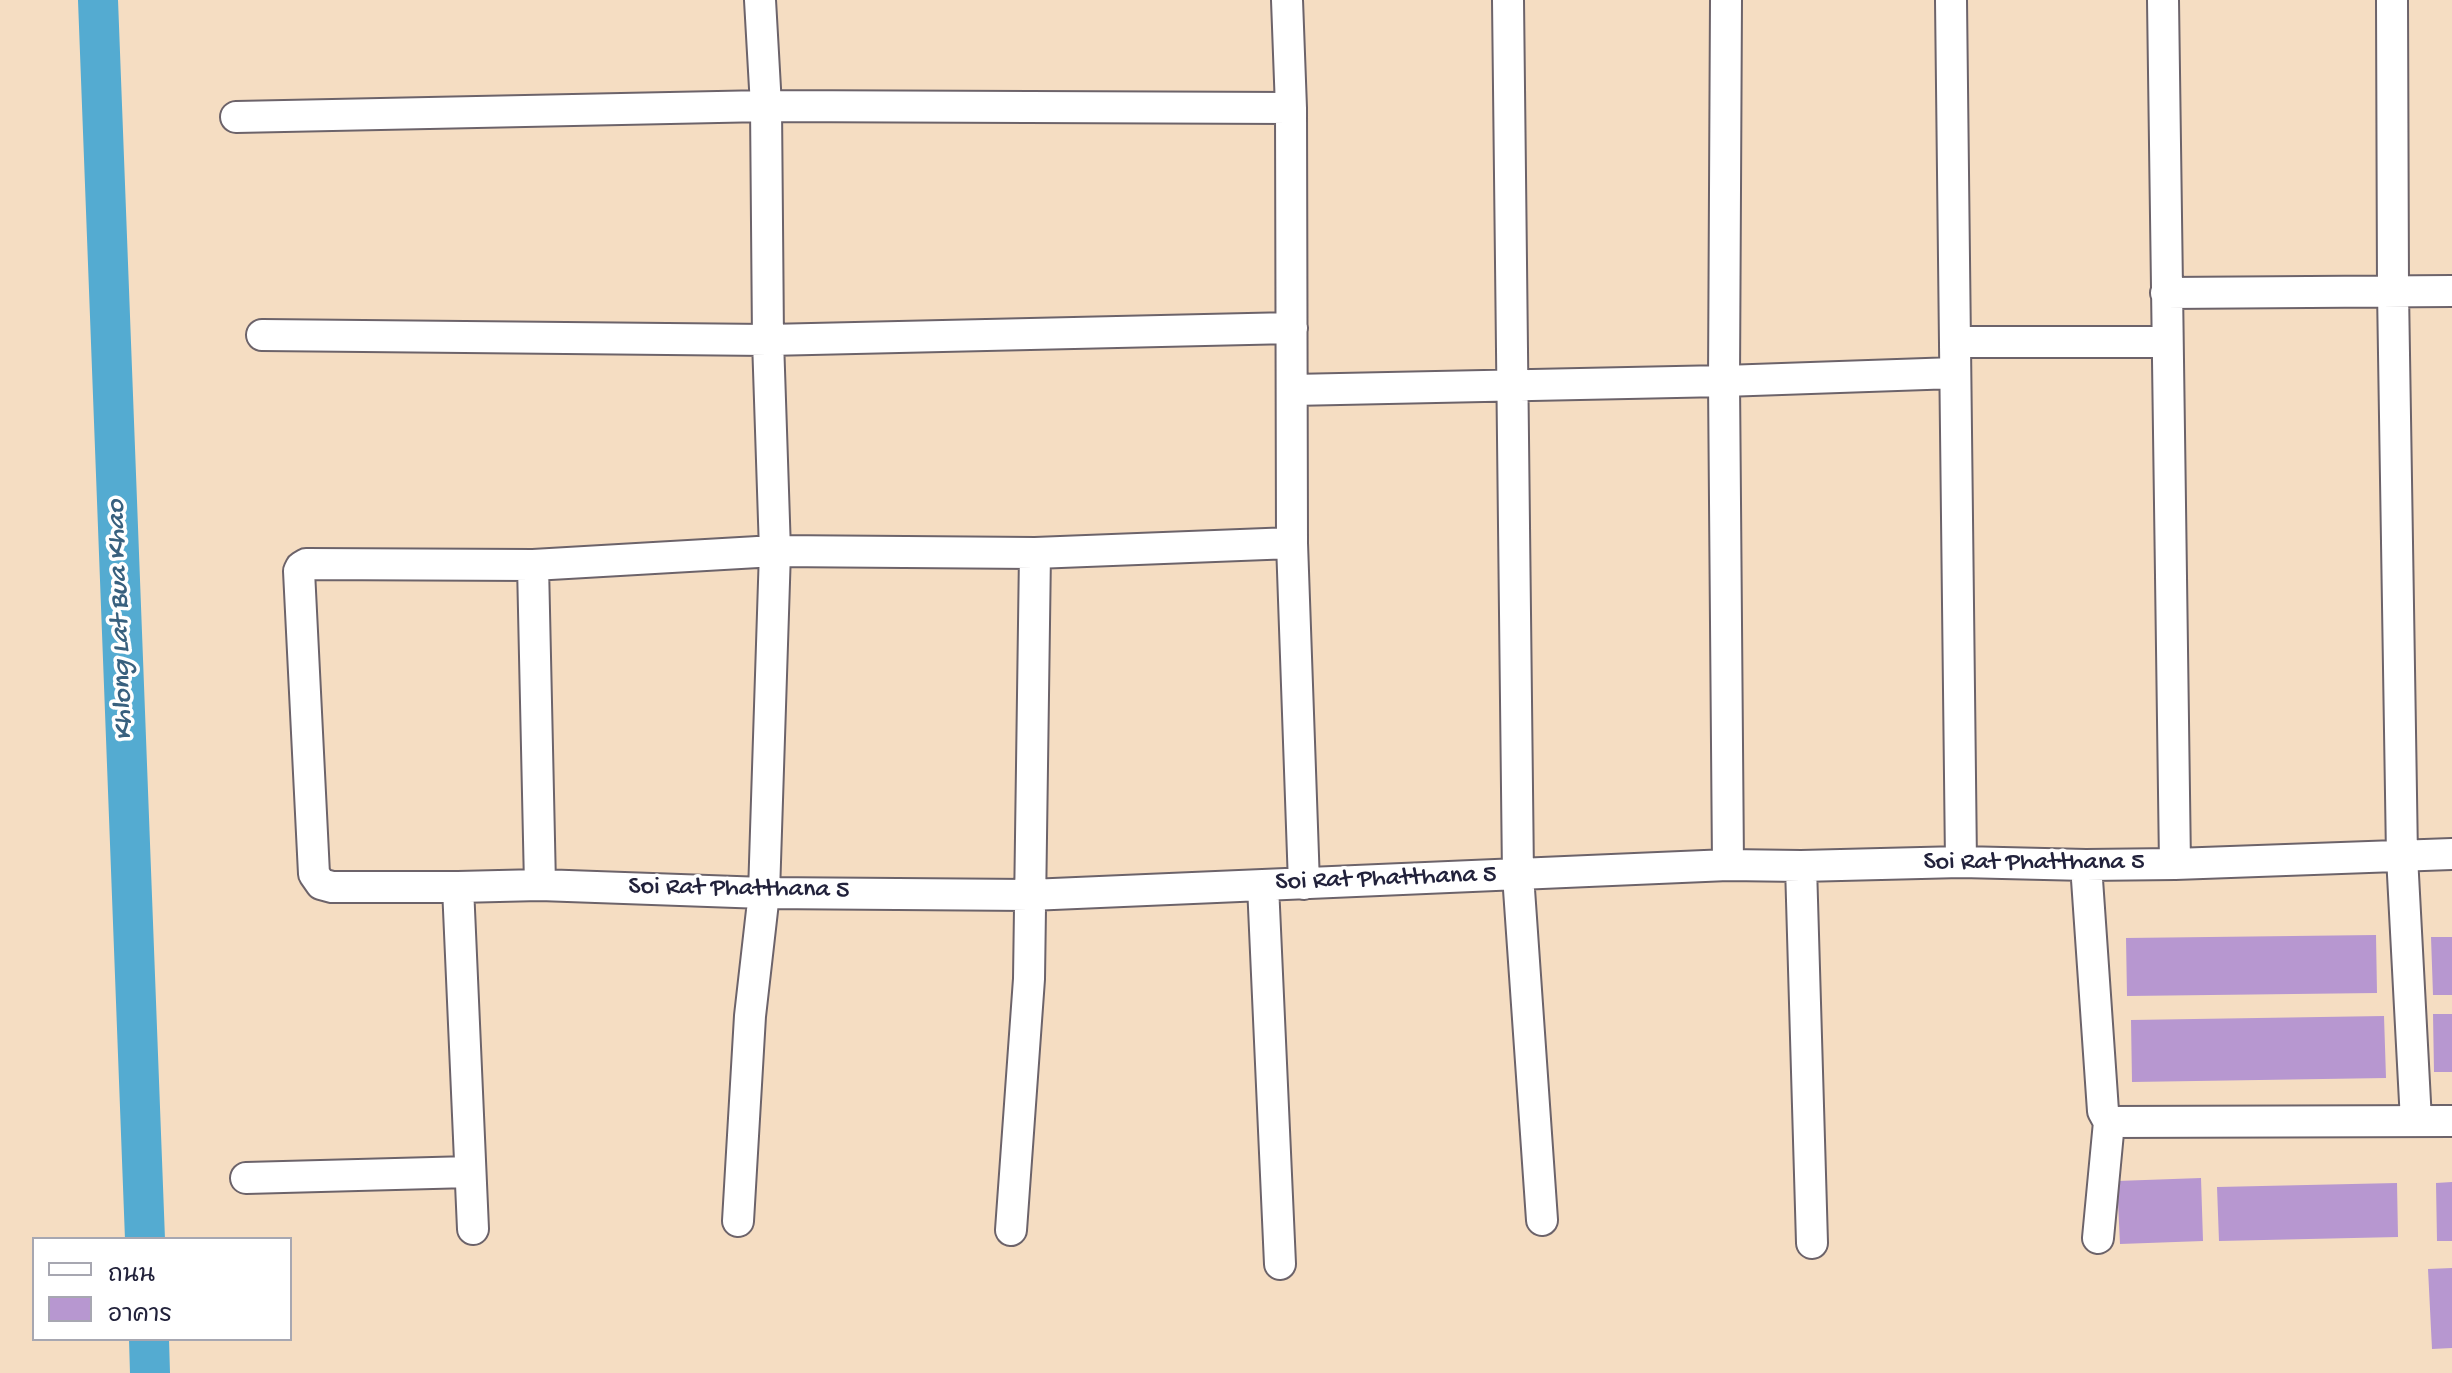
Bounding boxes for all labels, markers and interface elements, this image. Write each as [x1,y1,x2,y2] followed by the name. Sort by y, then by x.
[101,499,143,741] water label: Khlong Lat Bua Khao
[1923,848,2145,880] street label: Soi Rat Phatthana 5
[1275,861,1497,899] street label: Soi Rat Phatthana 5
[628,872,850,908] street label: Soi Rat Phatthana 5
[32,1237,292,1341] legend
[108,1262,155,1291] text: ถนน
[108,1302,172,1331] text: อาคาร

